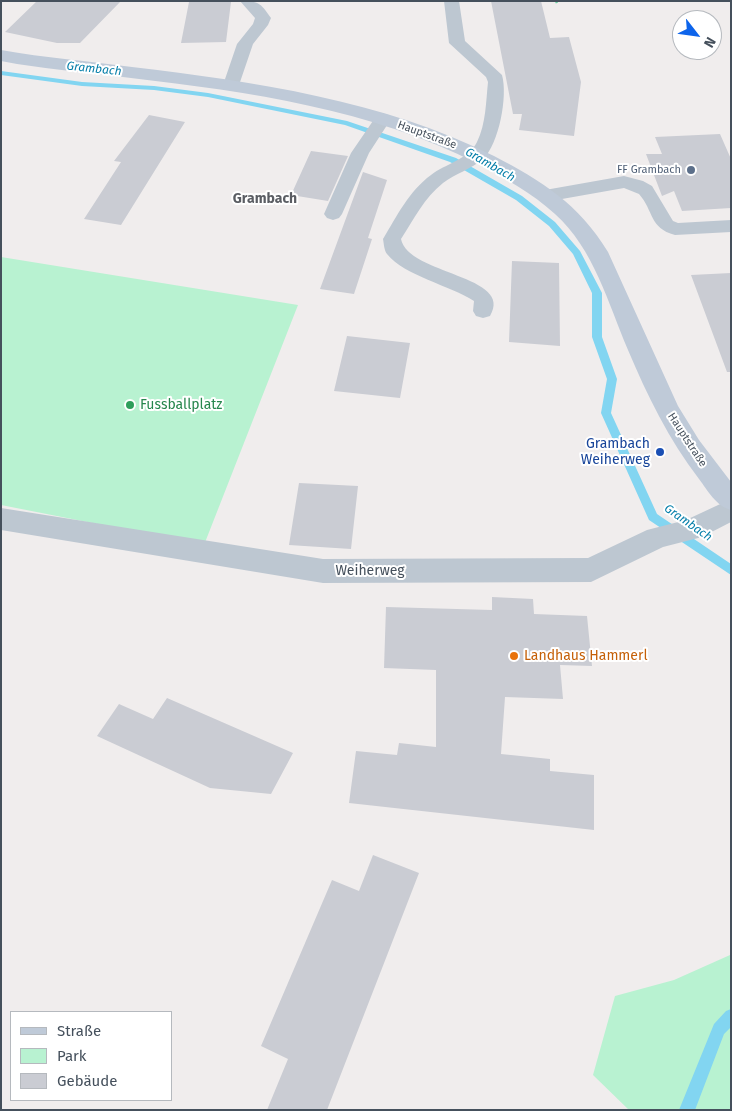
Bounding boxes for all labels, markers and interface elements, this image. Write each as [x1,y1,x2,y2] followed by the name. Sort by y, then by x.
[672,10,722,60] north arrow
[700,34,719,51] text: N
[66,59,122,79] water label: Grambach
[396,118,458,152] street label: Hauptstraße
[463,145,517,185] water label: Grambach
[617,163,681,177] place label: FF Grambach
[685,164,697,176] marker: FF Grambach
[233,191,297,207] district label: Grambach
[140,397,222,413] place label: Fussballplatz
[124,399,136,411] marker: Fussballplatz
[665,410,709,470] street label: Hauptstraße
[581,436,650,468] place label: Grambach Weiherweg
[654,446,666,458] marker: Grambach Weiherweg
[661,501,715,545] water label: Grambach
[335,563,405,579] street label: Weiherweg
[524,648,648,664] place label: Landhaus Hammerl
[508,650,520,662] marker: Landhaus Hammerl
[10,1011,172,1101] legend
[57,1022,101,1040] text: Straße
[57,1047,87,1065] text: Park
[57,1072,117,1090] text: Gebäude

